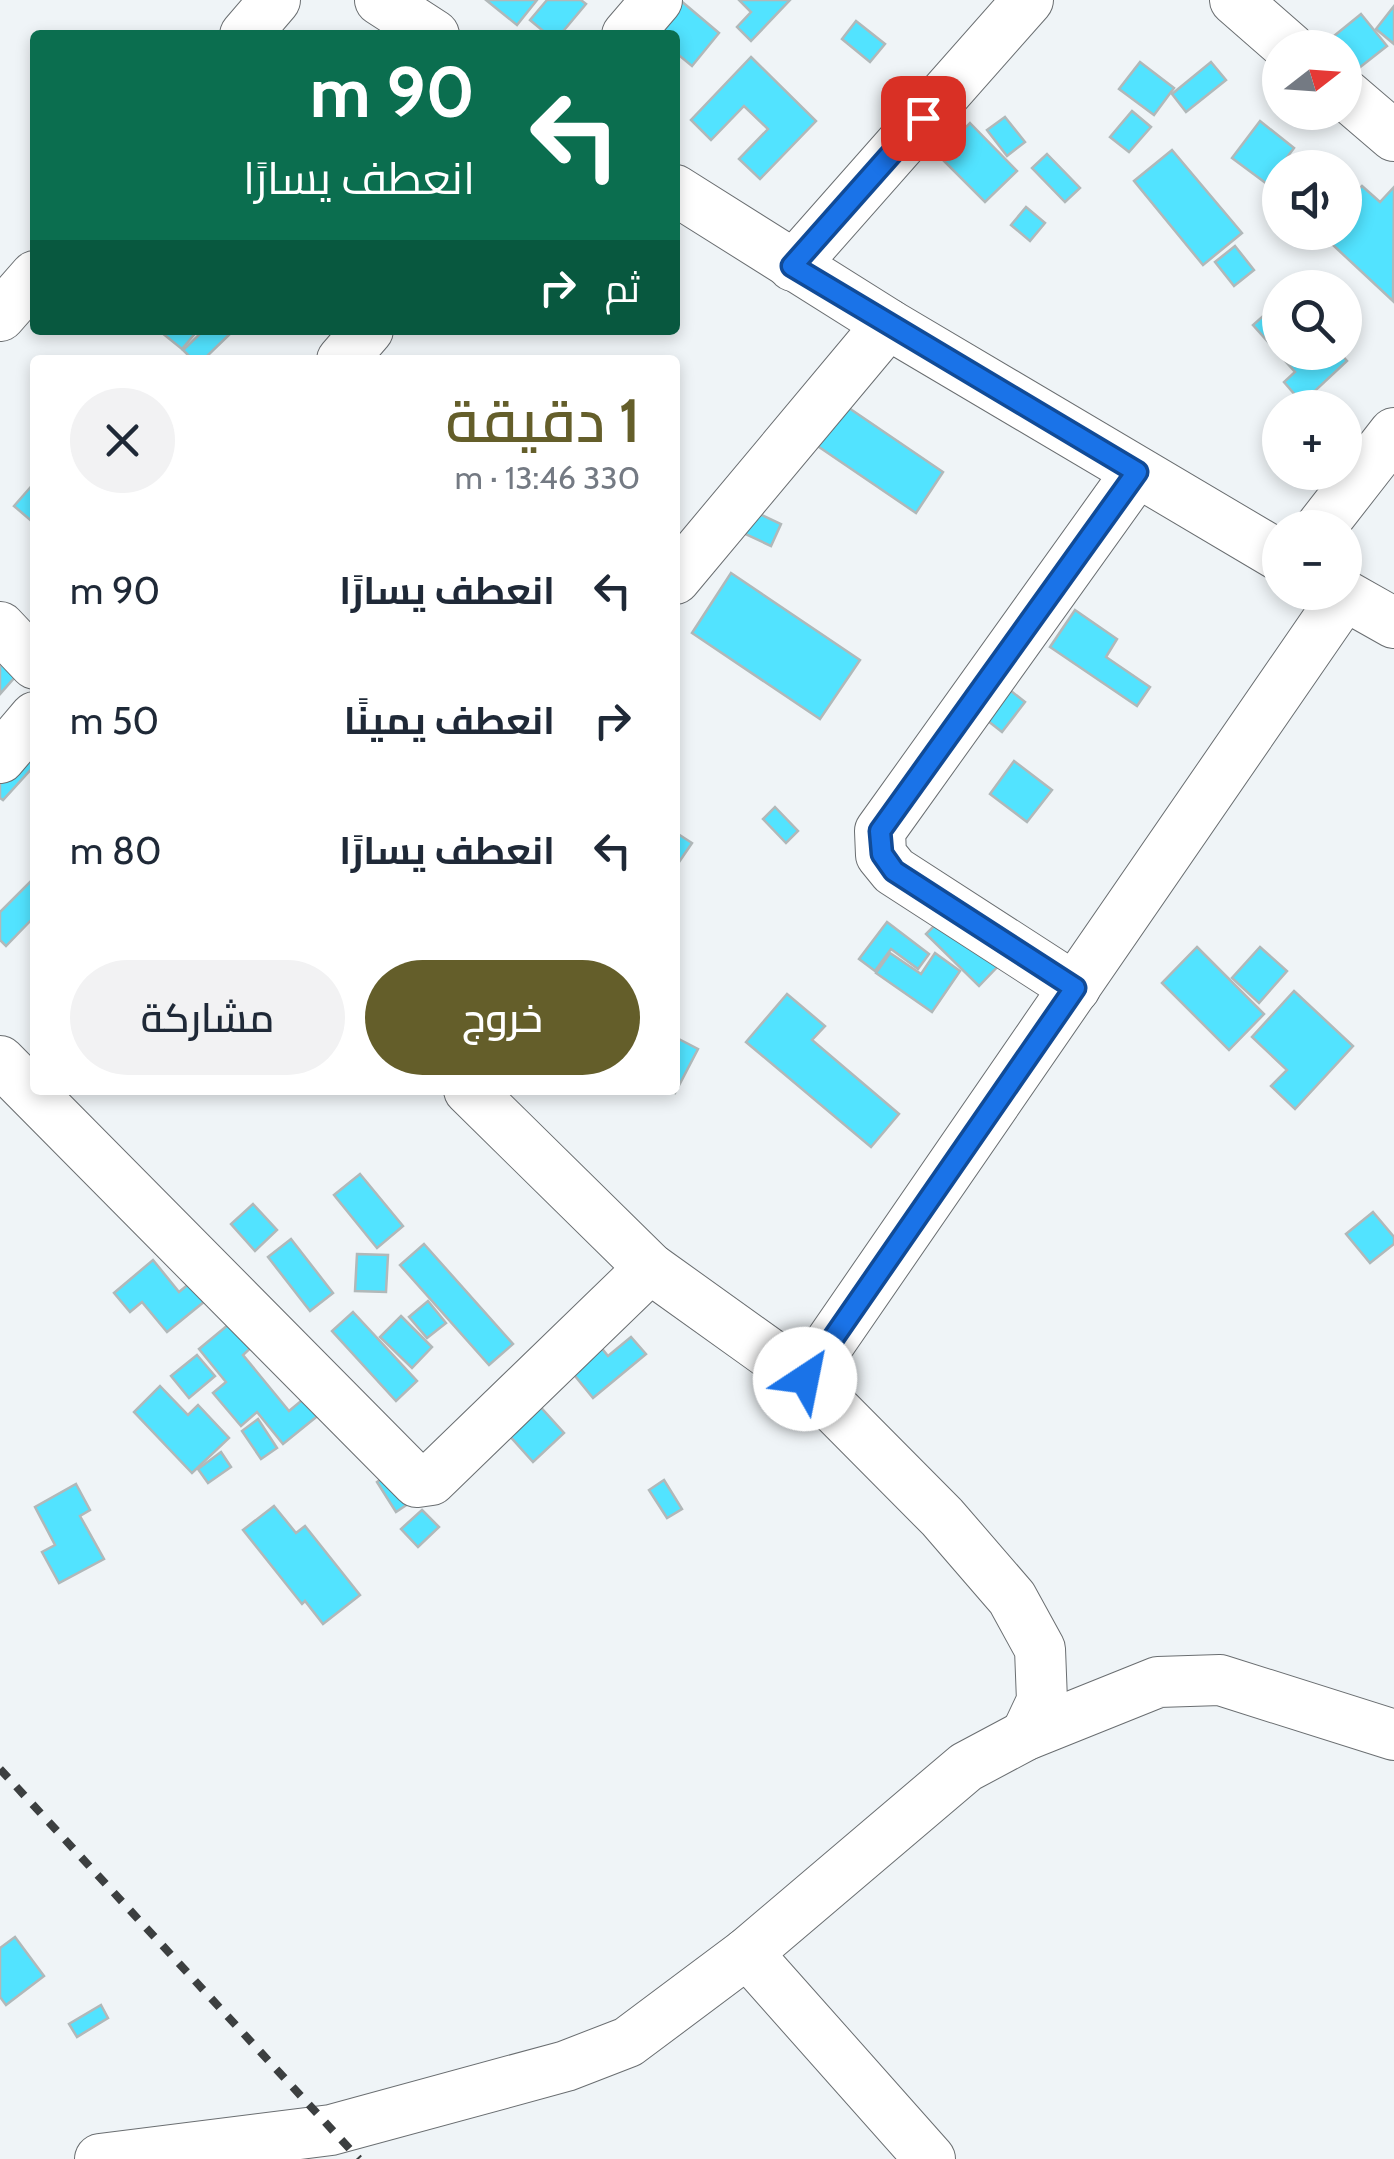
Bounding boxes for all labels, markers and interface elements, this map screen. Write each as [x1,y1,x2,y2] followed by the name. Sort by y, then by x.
[1262,30,1362,130] north arrow
[1262,30,1362,610] map controls
[310,49,475,135] text: 90 m
[510,70,640,200] icon: left
[881,76,966,161] pin
[896,91,951,146] icon: arrive
[1262,150,1362,250] button: sound
[243,151,475,205] text: انعطف يسارًا
[530,260,585,315] icon: right
[605,265,640,312] text: ثم
[1262,270,1362,370] button: search
[446,384,640,457] text: 1 دقيقة
[70,388,175,493] button: close
[1262,390,1362,490] button: +
[455,458,640,497] text: 330 m · 13:46
[1262,510,1362,610] button: −
[585,563,640,618] icon: left
[70,567,160,614] text: 90 m
[339,567,555,614] text: انعطف يسارًا
[585,693,640,748] icon: right
[70,697,159,744] text: 50 m
[344,697,555,744] text: انعطف يمينًا
[585,823,640,878] icon: left
[70,827,161,874] text: 80 m
[339,827,555,874] text: انعطف يسارًا
[70,960,345,1075] button: مشاركة
[365,960,640,1075] button: خروج
[753,1327,857,1431] position arrow

